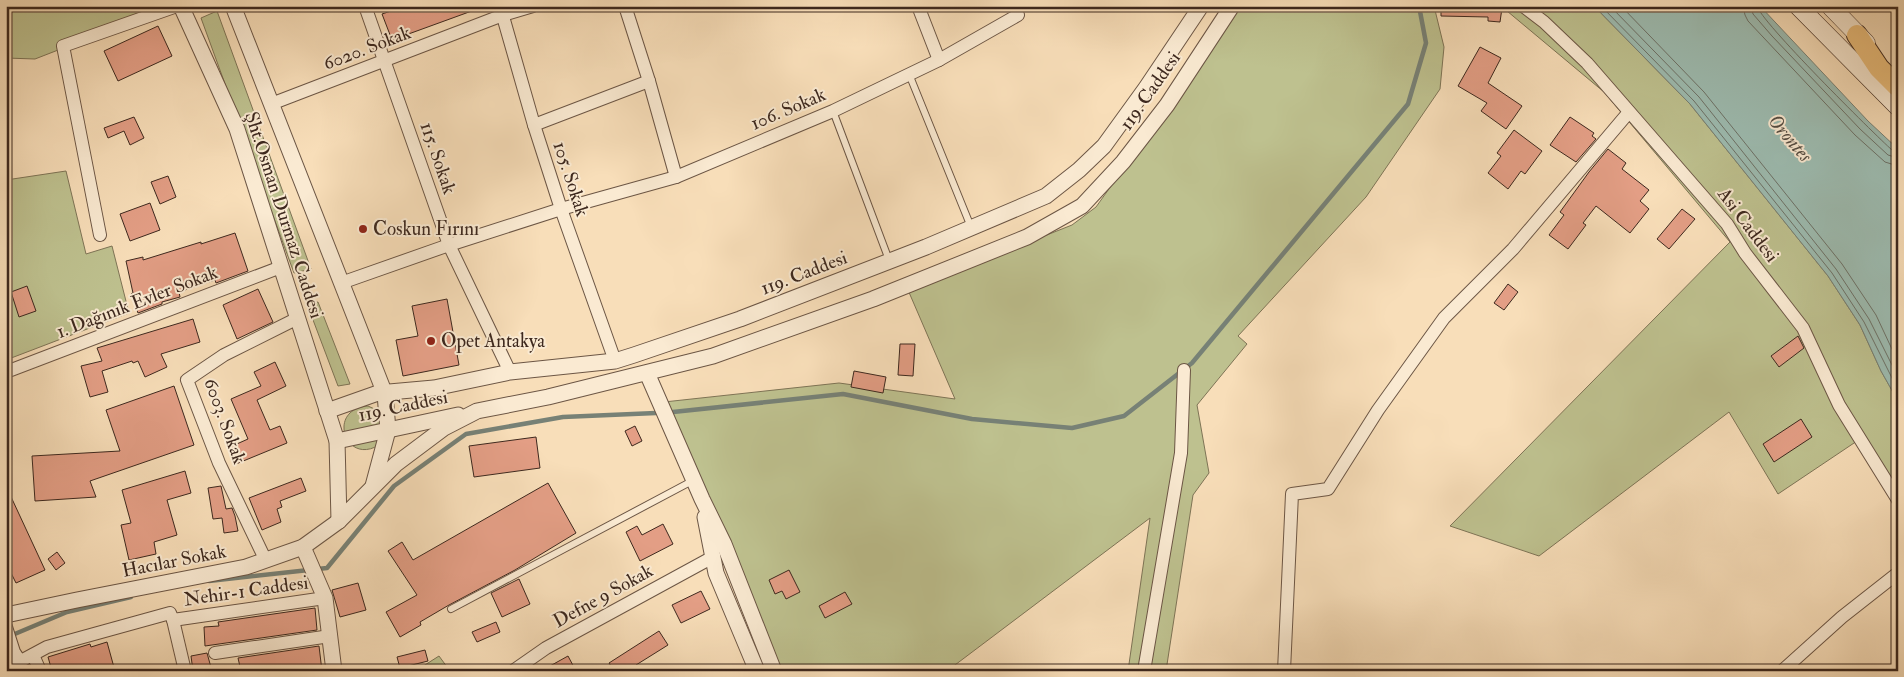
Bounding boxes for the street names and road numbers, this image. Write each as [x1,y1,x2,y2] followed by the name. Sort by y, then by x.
[320,20,414,76] street label: 6020. Sokak
[1114,47,1186,135] street label: 119. Caddesi
[747,82,829,136] street label: 106. Sokak
[239,109,329,321] street label: Şht.Osman Durmaz Caddesi
[414,119,462,197] street label: 115. Sokak
[548,138,594,220] street label: 105. Sokak
[1711,182,1784,267] street label: Asi Caddesi
[757,246,851,300] street label: 119. Caddesi
[53,260,221,344] street label: 1. Dağınık Evler Sokak
[198,375,252,467] street label: 6003. Sokak
[356,385,450,427] street label: 119. Caddesi
[120,539,228,583] street label: Hacılar Sokak
[549,559,657,633] street label: Defne 9 Sokak
[182,570,310,612] street label: Nehir-1 Caddesi

